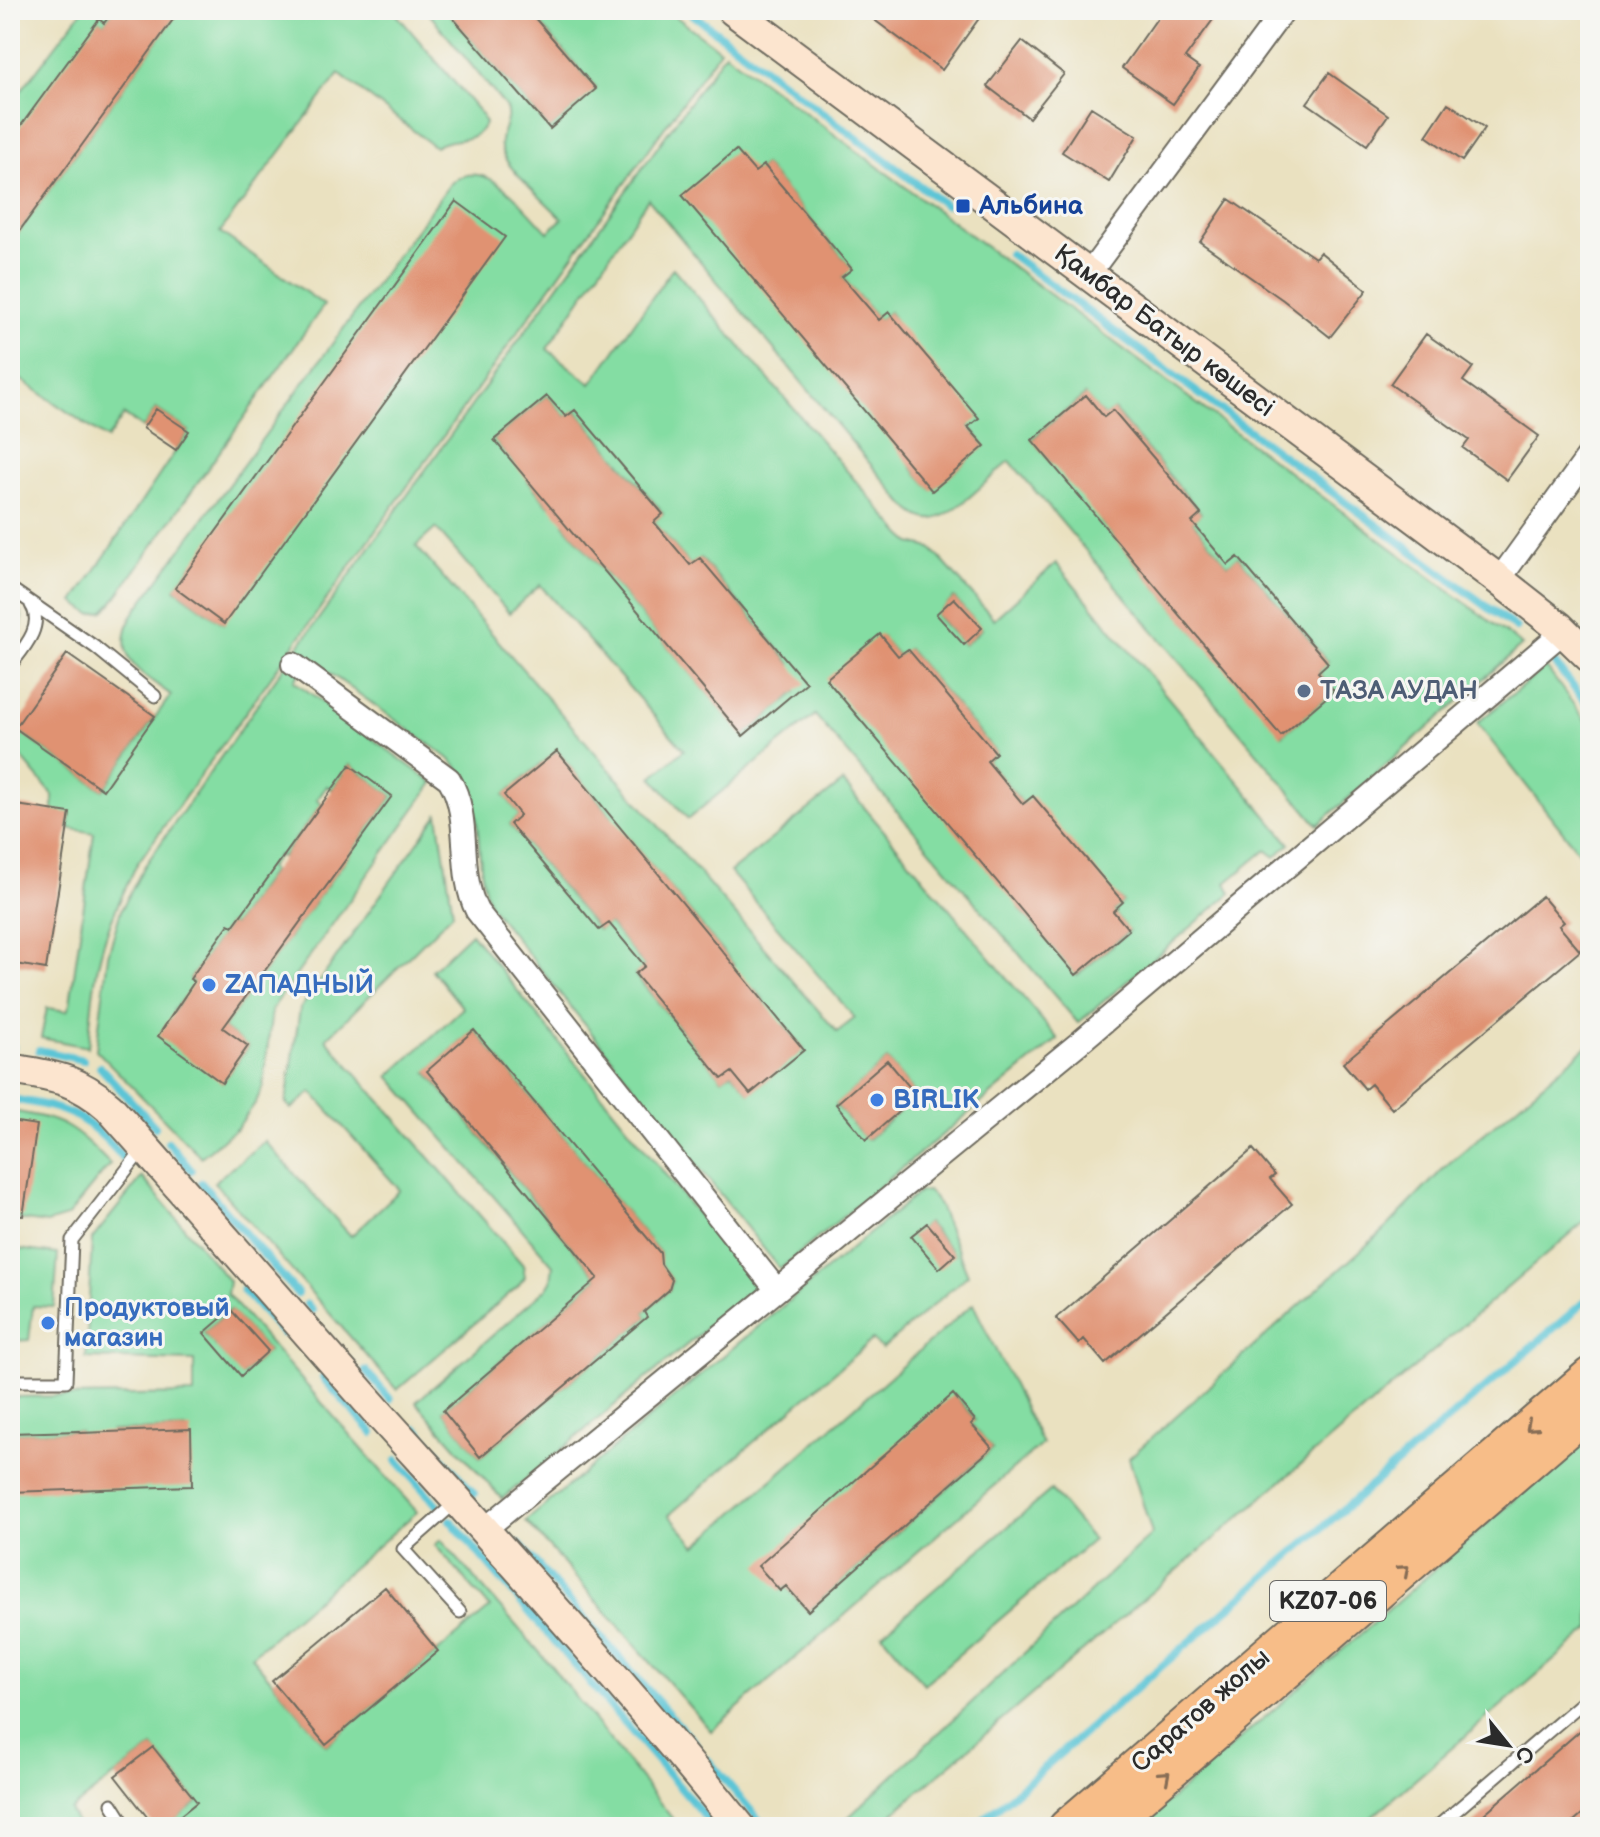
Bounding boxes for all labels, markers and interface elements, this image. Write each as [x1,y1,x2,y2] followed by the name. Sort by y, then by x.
[978,191,1084,222] place label: Альбина
[954,197,972,215] marker: Альбина
[1048,238,1280,424] street label: Қамбар Батыр көшесі
[1320,676,1478,707] place label: ТАЗА АУДАН
[1295,682,1313,700] marker: ТАЗА АУДАН
[225,968,374,1001] place label: ZАПАДНЫЙ
[200,976,218,994] marker: ZАПАДНЫЙ
[893,1085,980,1116] place label: BIRLIK
[868,1091,886,1109] marker: BIRLIK
[64,1293,229,1354] place label: Продуктовый магазин
[39,1314,57,1332] marker: Продуктовый магазин
[1526,1417,1540,1431] one-way arrow
[1395,1565,1410,1580] one-way arrow
[1270,1581,1386,1621] road number: KZ07-06
[1125,1642,1277,1780] street label: Саратов жолы
[1468,1705,1548,1785] north arrow
[1509,1741,1540,1768] text: С
[1156,1771,1170,1786] one-way arrow

